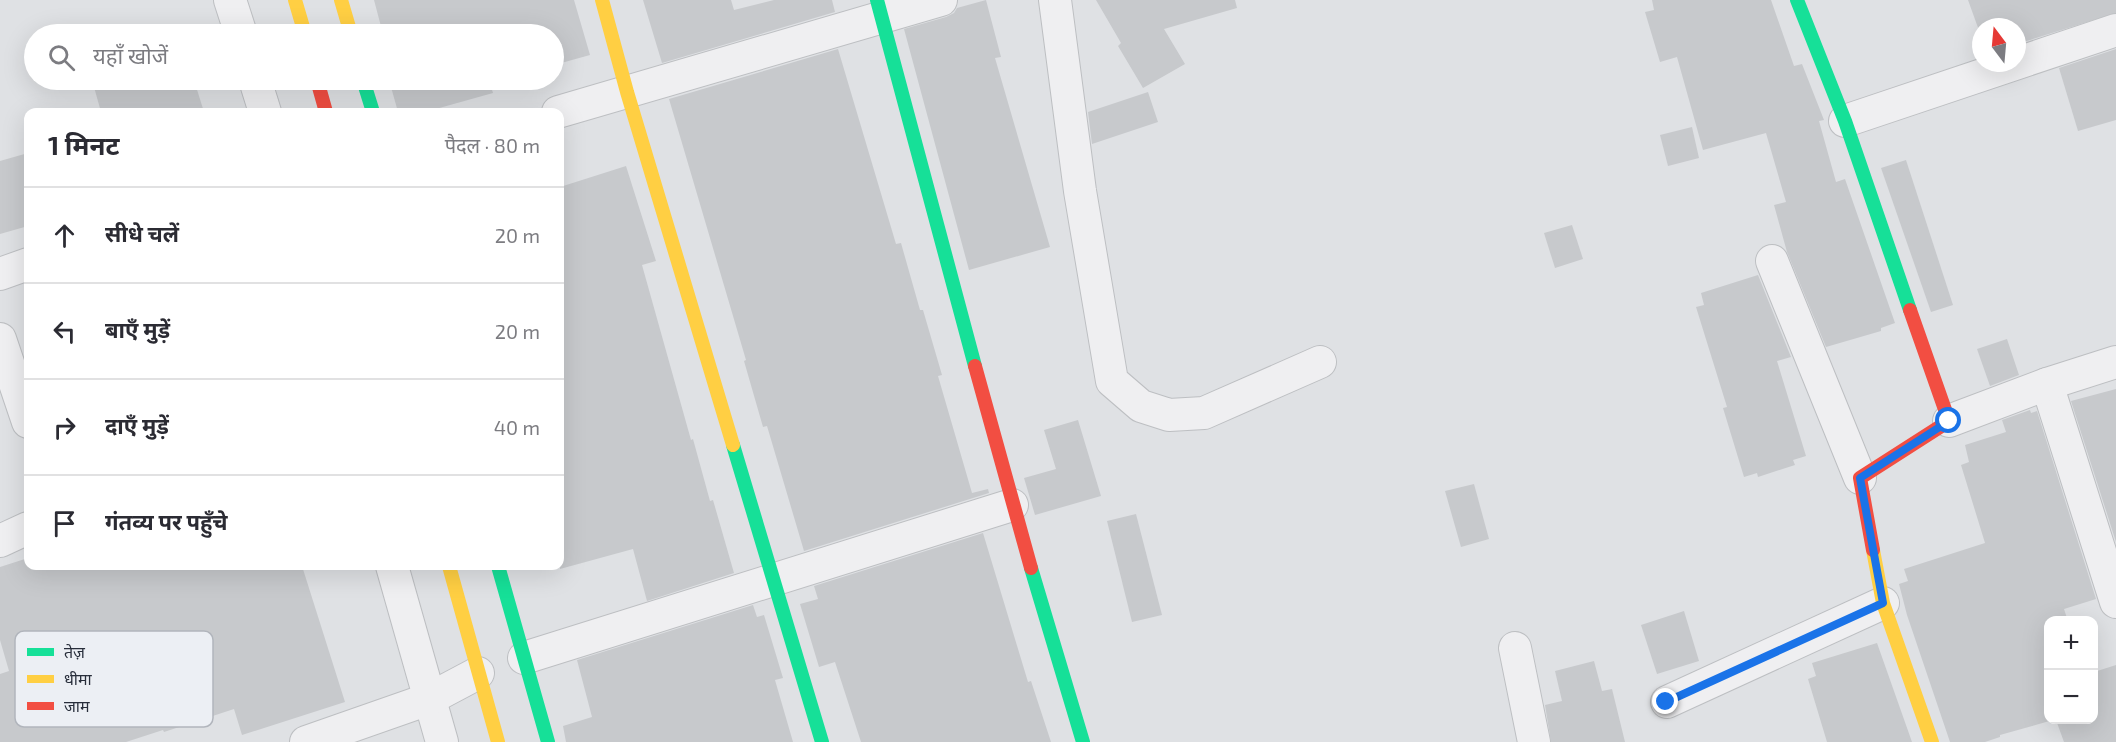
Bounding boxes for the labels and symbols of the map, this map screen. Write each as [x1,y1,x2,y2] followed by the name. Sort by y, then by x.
[1972,18,2026,72] north arrow
[1935,407,1961,433] route start
[15,631,213,727] legend
[64,642,86,661] text: तेज़
[64,669,93,688] text: धीमा
[1652,688,1678,714] route end
[64,696,90,715] text: जाम

